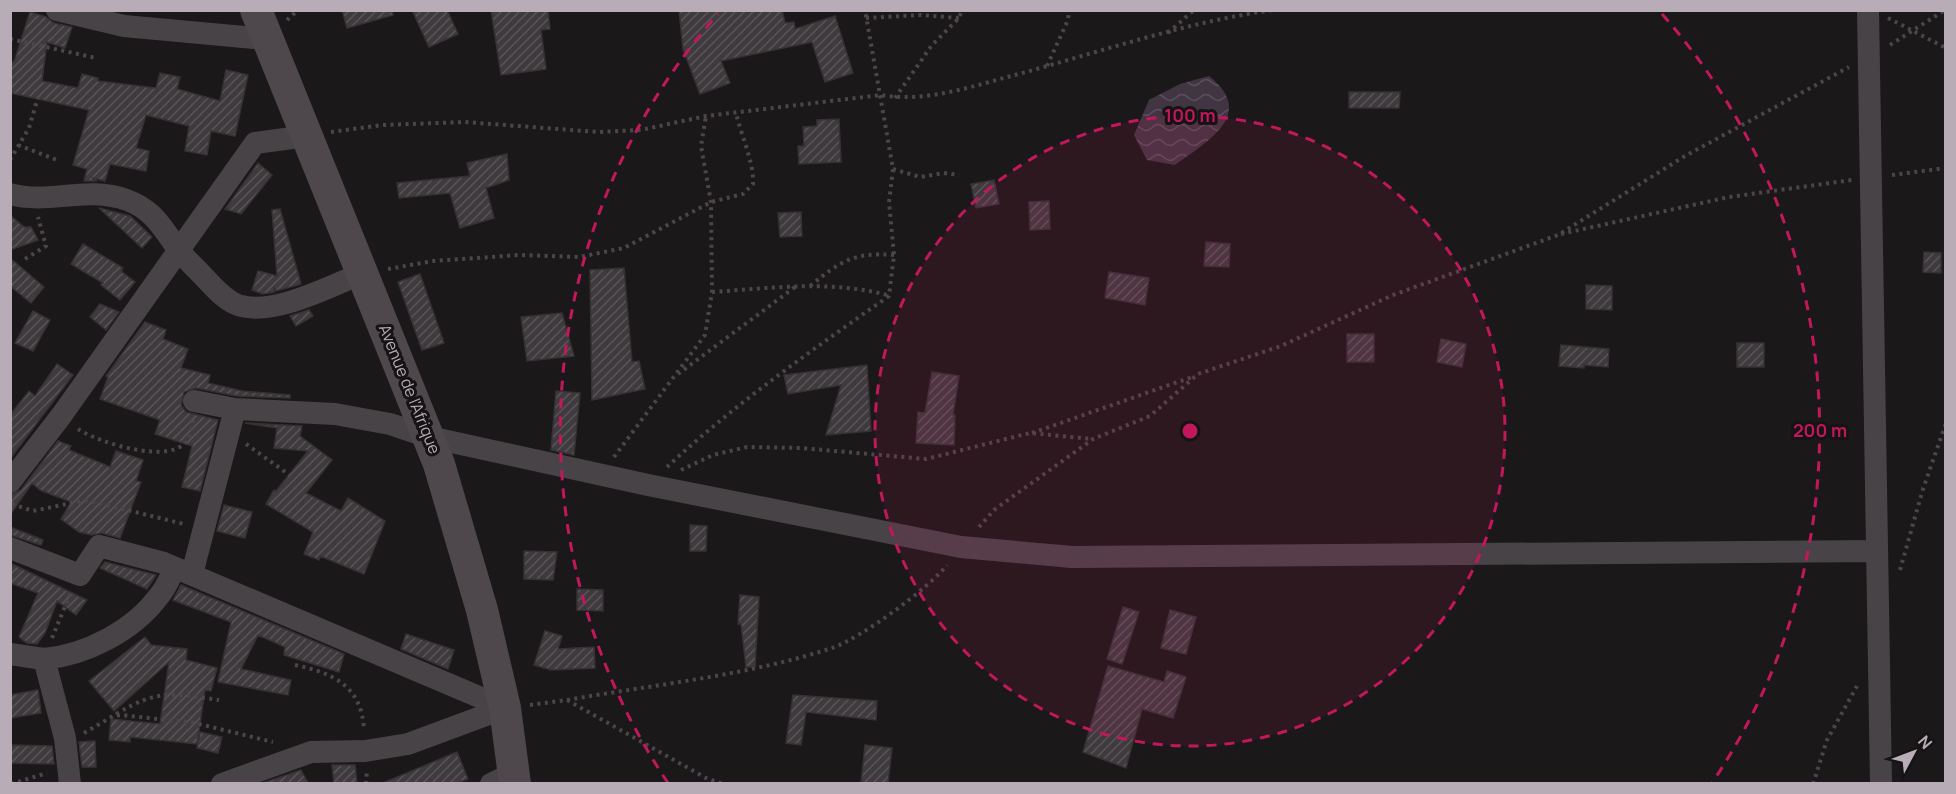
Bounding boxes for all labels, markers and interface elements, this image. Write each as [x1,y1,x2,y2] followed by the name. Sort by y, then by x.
[1164,103,1216,127] text: 100 m
[374,321,446,457] street label: Avenue de l'Afrique
[1793,418,1847,442] text: 200 m
[1180,421,1200,441] centre of rings
[1884,722,1944,782] north arrow
[1913,731,1937,754] text: N

